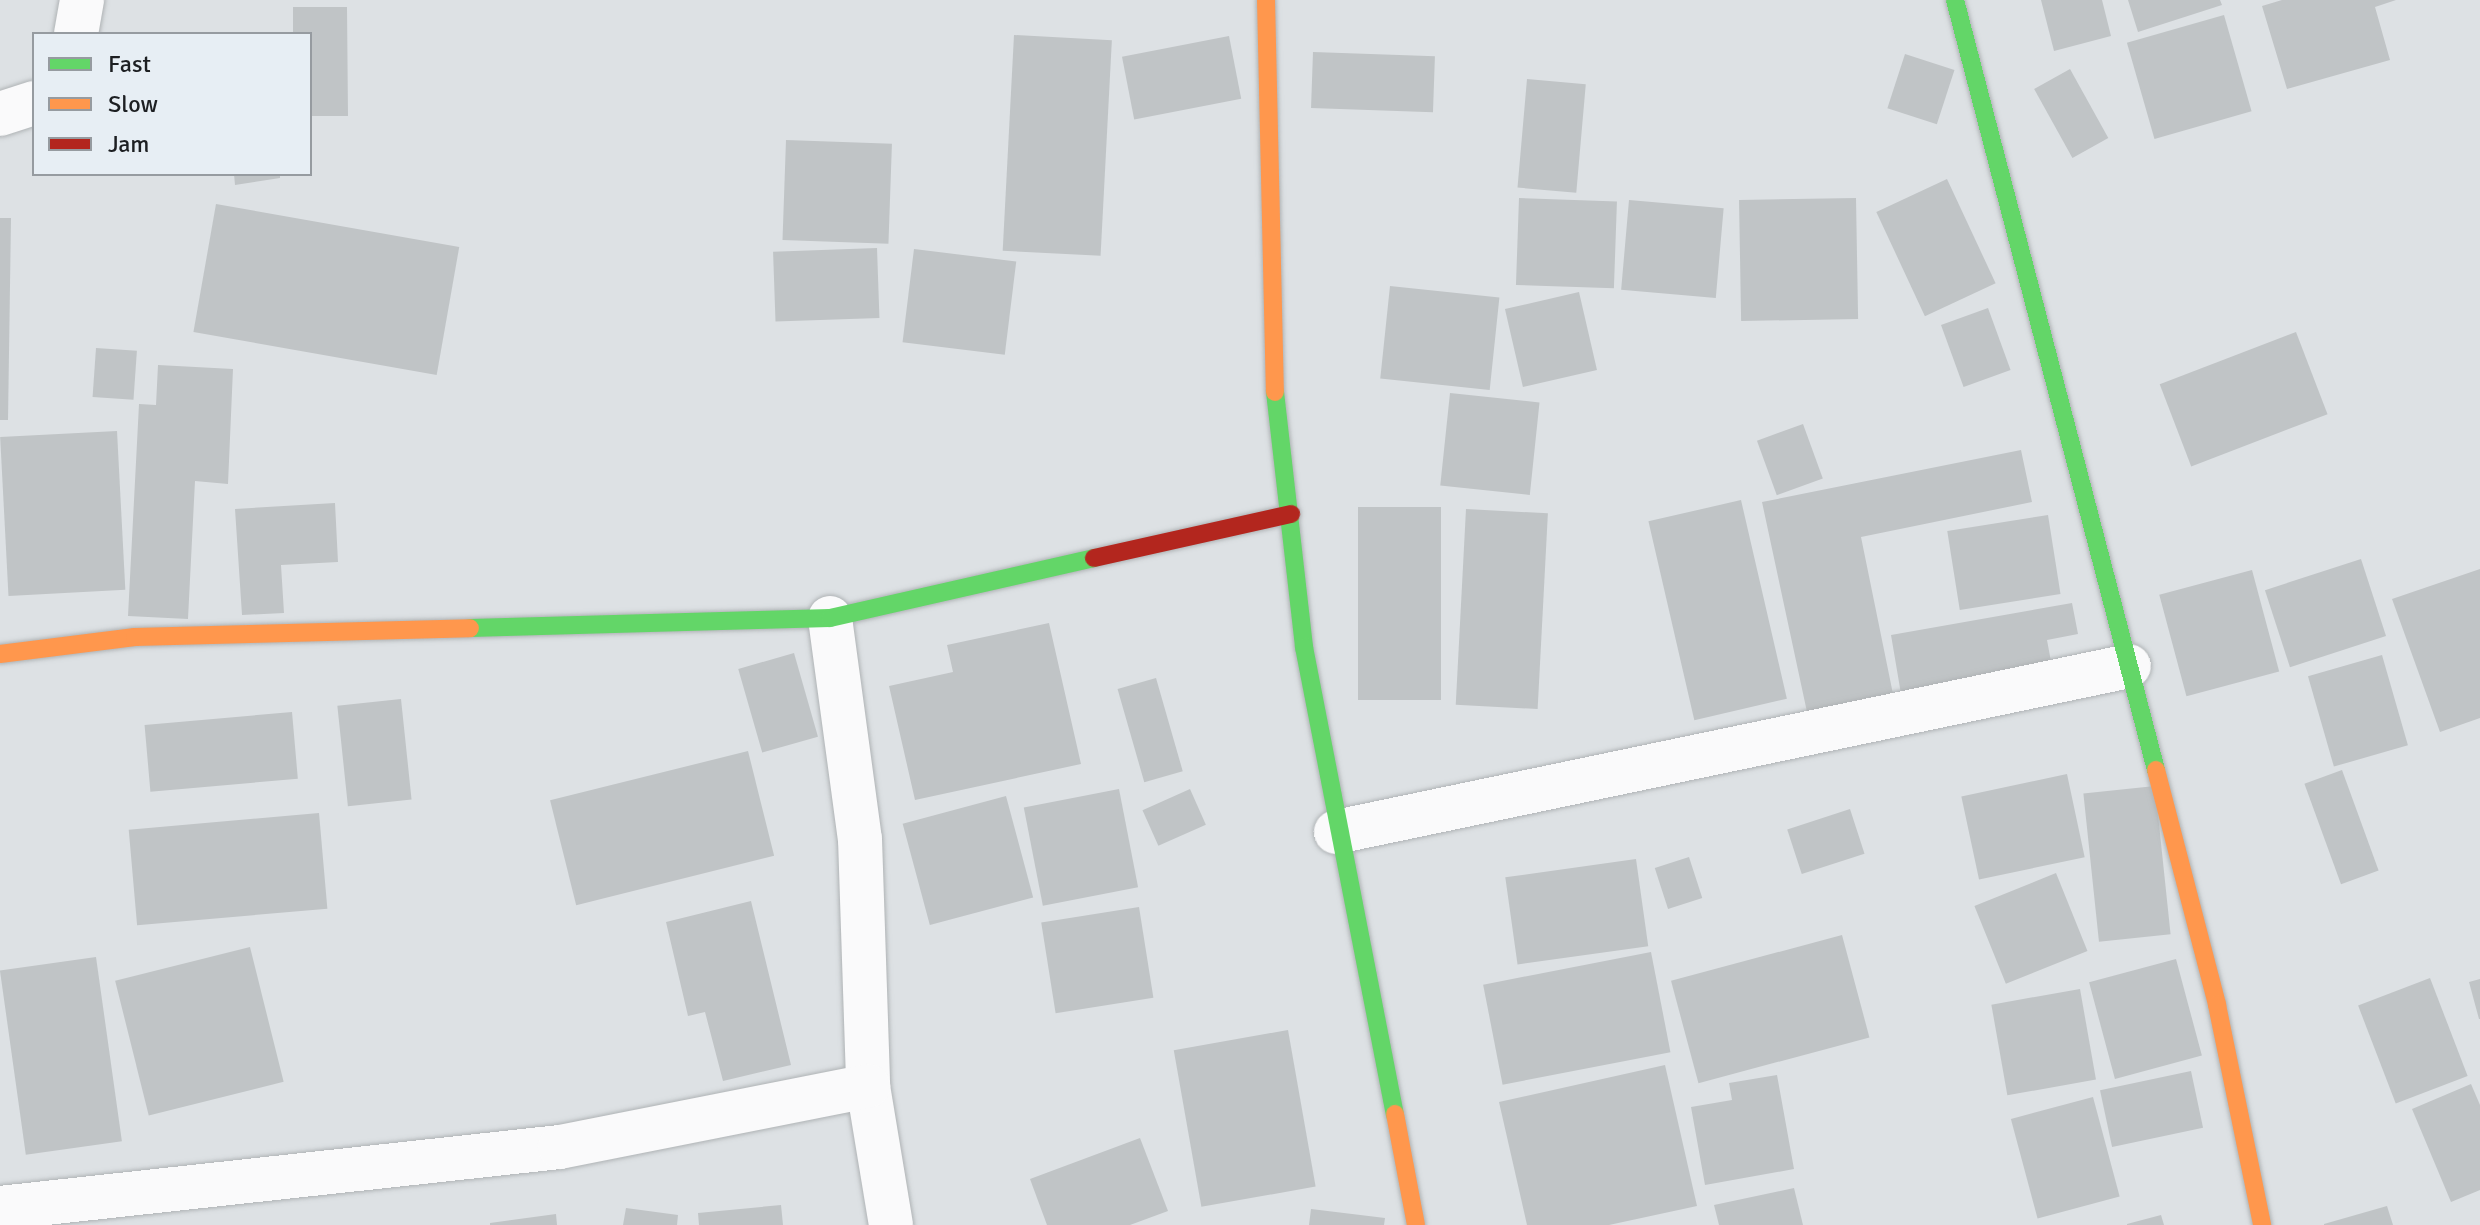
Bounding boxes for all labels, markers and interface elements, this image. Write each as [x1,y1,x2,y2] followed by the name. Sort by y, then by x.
[32,32,312,176] legend
[108,49,151,79] text: Fast
[108,89,158,119] text: Slow
[108,129,149,159] text: Jam

